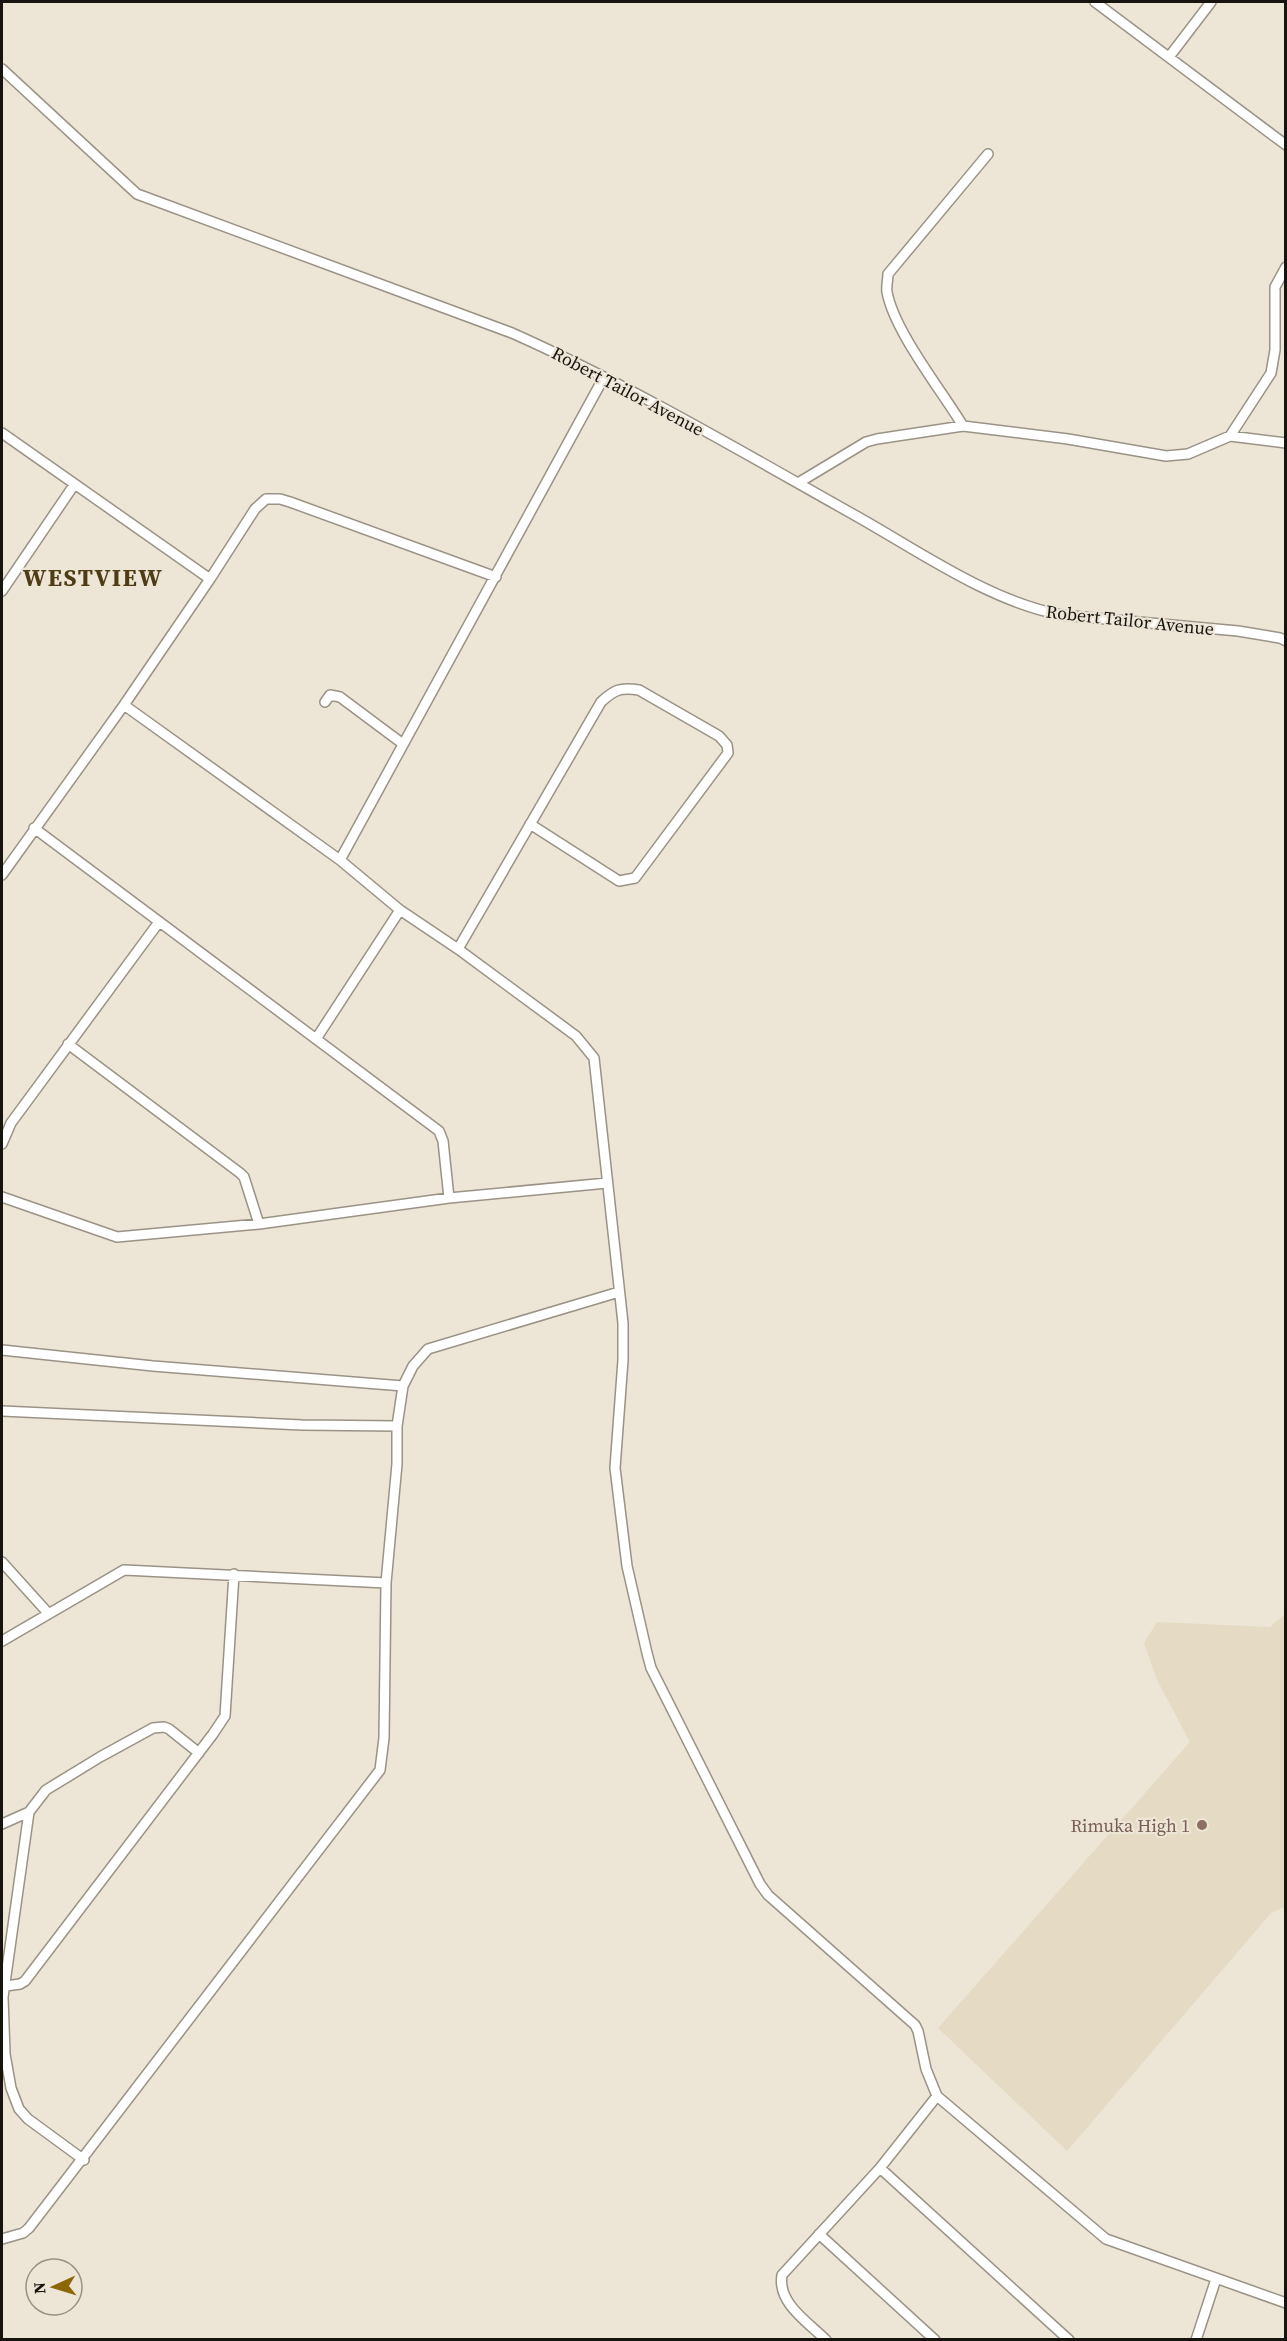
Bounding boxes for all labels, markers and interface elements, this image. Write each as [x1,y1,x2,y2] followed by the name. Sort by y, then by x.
[547,340,709,442] street label: Robert Tailor Avenue
[23,561,163,594] district label: WESTVIEW
[1045,599,1215,641] street label: Robert Tailor Avenue
[1070,1813,1190,1838] place label: Rimuka High 1
[1195,1818,1209,1832] marker: Rimuka High 1
[24,2257,84,2317] north arrow
[28,2281,50,2295] text: N

